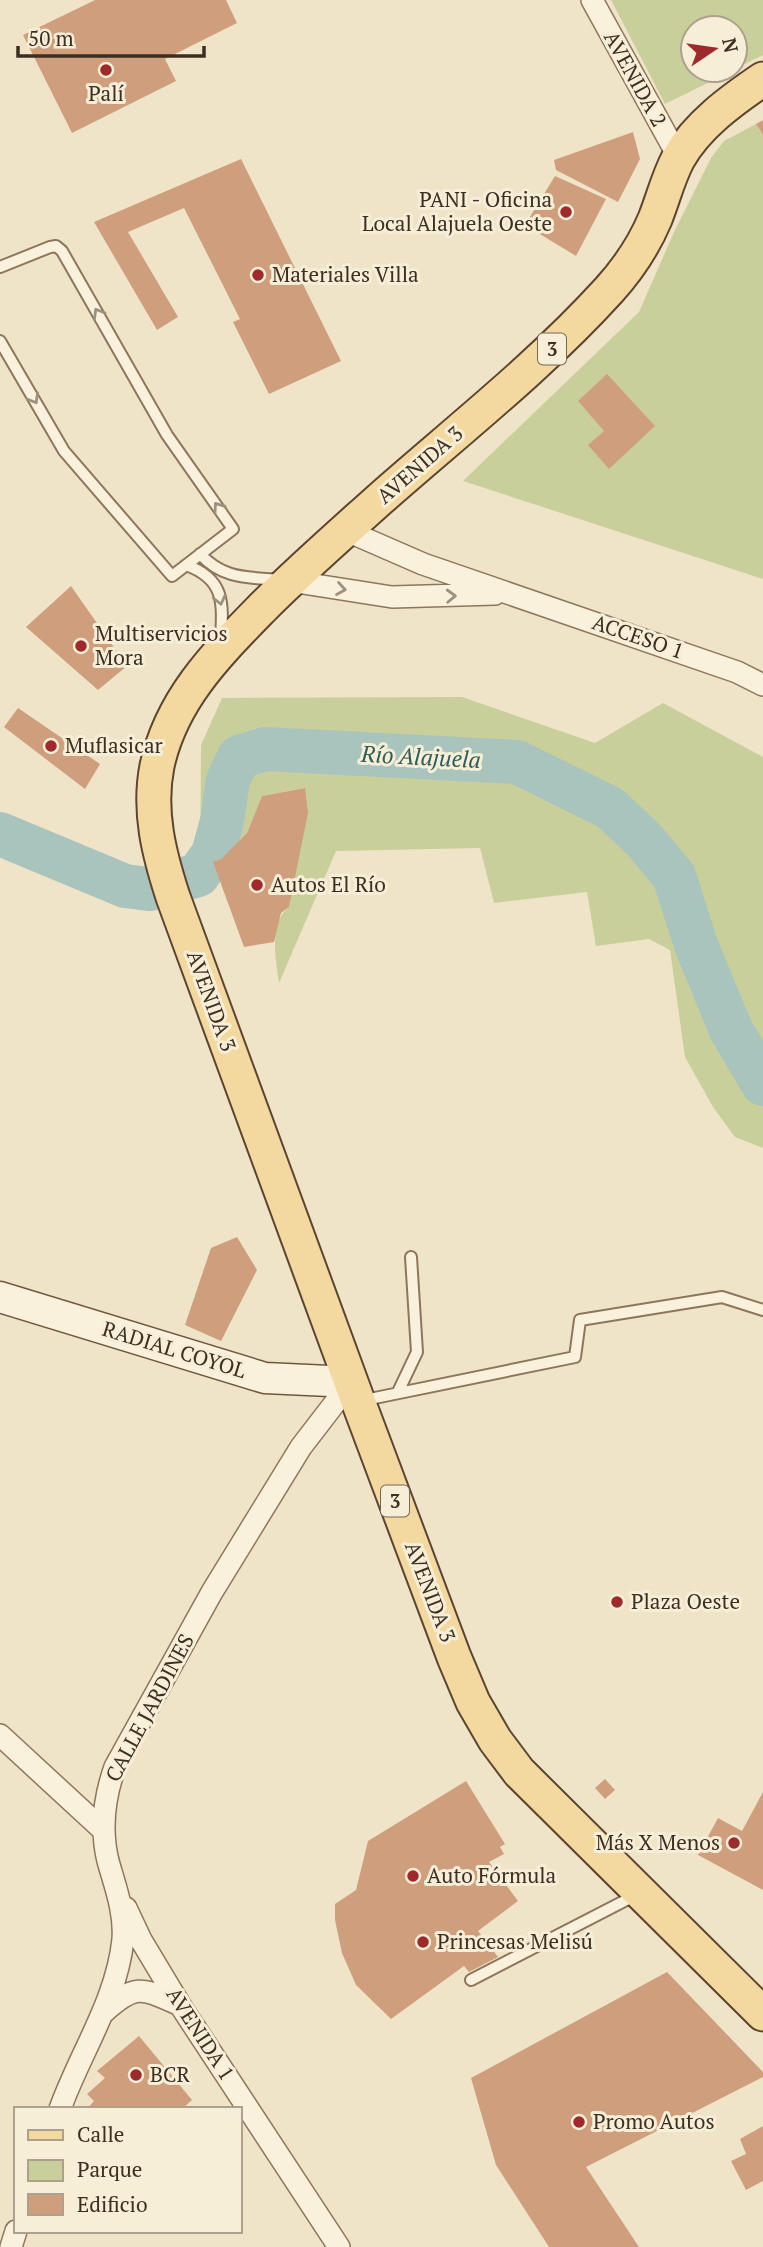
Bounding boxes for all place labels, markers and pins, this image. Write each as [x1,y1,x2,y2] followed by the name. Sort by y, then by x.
[98,62,114,78] marker: Palí
[88,79,125,107] place label: Palí
[362,185,552,237] place label: PANI - Oficina Local Alajuela Oeste
[558,204,574,220] marker: PANI - Oficina Local Alajuela Oeste
[272,260,419,288] place label: Materiales Villa
[250,267,266,283] marker: Materiales Villa
[95,619,228,671] place label: Multiservicios Mora
[73,638,89,654] marker: Multiservicios Mora
[65,731,163,759] place label: Muflasicar
[43,738,59,754] marker: Muflasicar
[271,870,386,898] place label: Autos El Río
[249,877,265,893] marker: Autos El Río
[631,1587,740,1615] place label: Plaza Oeste
[609,1594,625,1610] marker: Plaza Oeste
[596,1828,720,1856] place label: Más X Menos
[726,1835,742,1851] marker: Más X Menos
[427,1861,557,1889] place label: Auto Fórmula
[405,1868,421,1884] marker: Auto Fórmula
[437,1927,593,1955] place label: Princesas Melisú
[415,1934,431,1950] marker: Princesas Melisú
[150,2060,190,2088] place label: BCR
[128,2067,144,2083] marker: BCR
[593,2107,715,2135] place label: Promo Autos
[571,2114,587,2130] marker: Promo Autos

